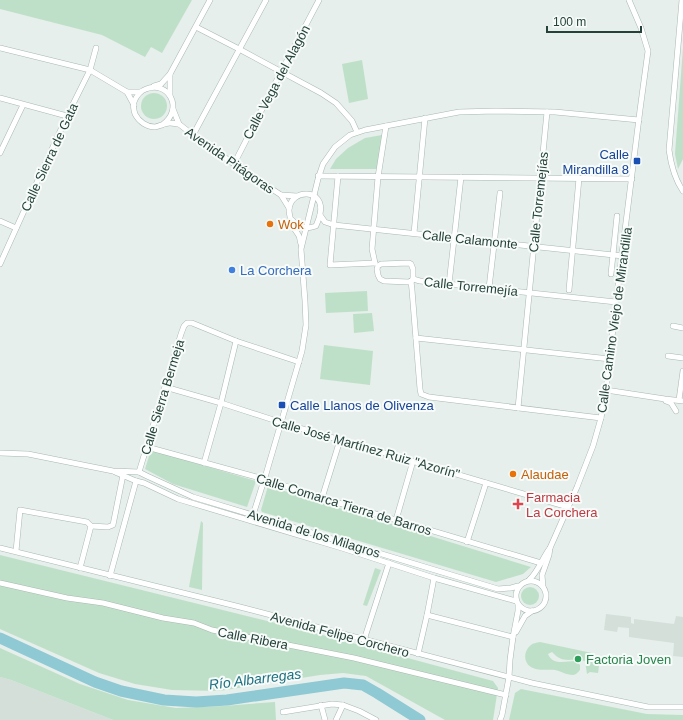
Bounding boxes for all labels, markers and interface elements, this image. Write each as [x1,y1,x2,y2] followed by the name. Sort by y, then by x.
[547,8,641,34] scale bar
[553,15,586,29] text: 100 m
[240,23,313,142] street label: Calle Vega del Alagón
[18,100,81,214] street label: Calle Sierra de Gata
[182,124,278,197] street label: Avenida Pitágoras
[563,147,629,177] place label: Calle Mirandilla 8
[526,151,551,253] street label: Calle Torremejías
[632,156,642,166] marker: Calle Mirandilla 8
[278,217,304,232] place label: Wok
[265,219,275,229] marker: Wok
[594,225,635,414] street label: Calle Camino Viejo de Mirandilla
[421,227,519,252] street label: Calle Calamonte
[240,263,312,278] place label: La Corchera
[227,265,237,275] marker: La Corchera
[423,274,519,299] street label: Calle Torremejía
[138,337,187,457] street label: Calle Sierra Bermeja
[290,398,435,413] place label: Calle Llanos de Olivenza
[277,400,287,410] marker: Calle Llanos de Olivenza
[270,413,462,482] street label: Calle José Martínez Ruiz "Azorín"
[521,467,569,482] place label: Alaudae
[508,469,518,479] marker: Alaudae
[254,471,434,539] street label: Calle Comarca Tierra de Barros
[526,490,598,520] place label: Farmacia La Corchera
[513,499,523,509] marker: Farmacia La Corchera
[246,506,382,561] street label: Avenida de los Milagros
[269,609,411,660] street label: Avenida Felipe Corchero
[216,624,290,653] street label: Calle Ribera
[586,652,671,667] place label: Factoria Joven
[573,654,583,664] marker: Factoria Joven
[208,665,302,693] water label: Río Albarregas

